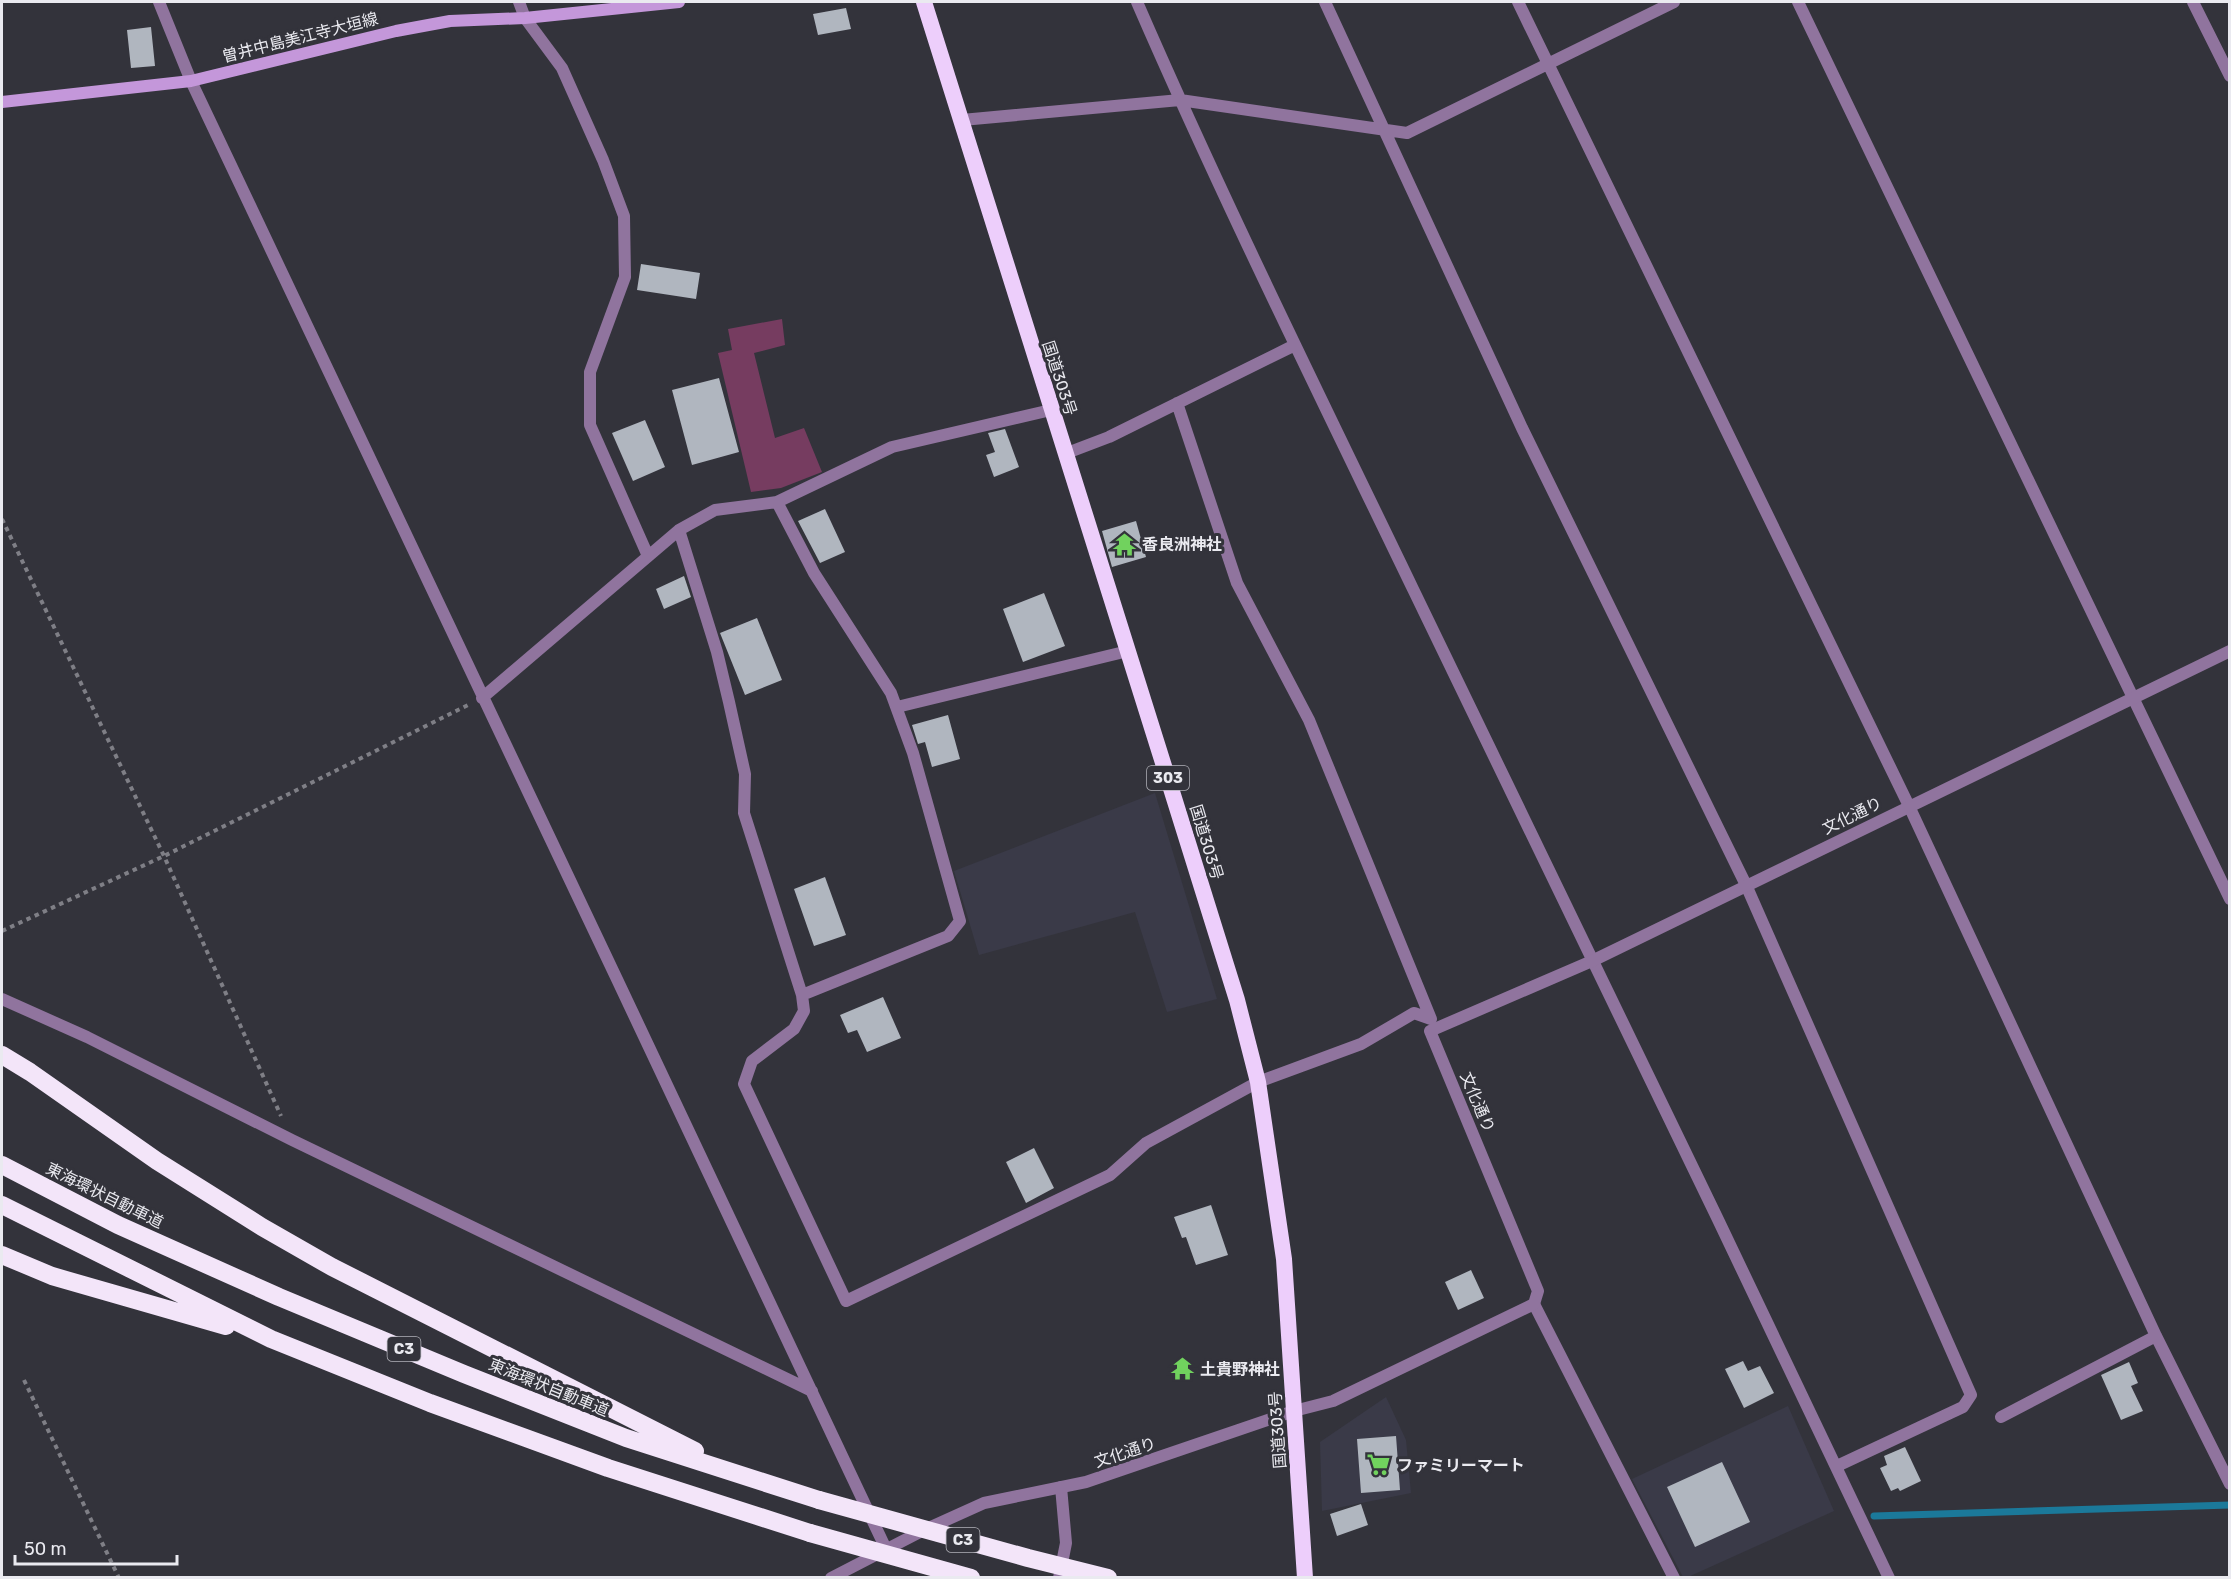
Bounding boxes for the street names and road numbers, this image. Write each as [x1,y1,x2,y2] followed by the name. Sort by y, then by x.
[220,9,380,66] street label: 曽井中島美江寺大垣線
[1039,338,1081,418] street label: 国道303号
[1147,766,1189,790] road number: 303
[1819,793,1885,838] street label: 文化通り
[1186,802,1227,882] street label: 国道303号
[1456,1069,1499,1135] street label: 文化通り
[43,1159,166,1232] street label: 東海環状自動車道
[388,1337,420,1361] road number: C3
[486,1355,612,1420] street label: 東海環状自動車道
[1265,1391,1290,1469] street label: 国道303号
[1092,1434,1159,1471] street label: 文化通り
[946,1528,980,1552] road number: C3

